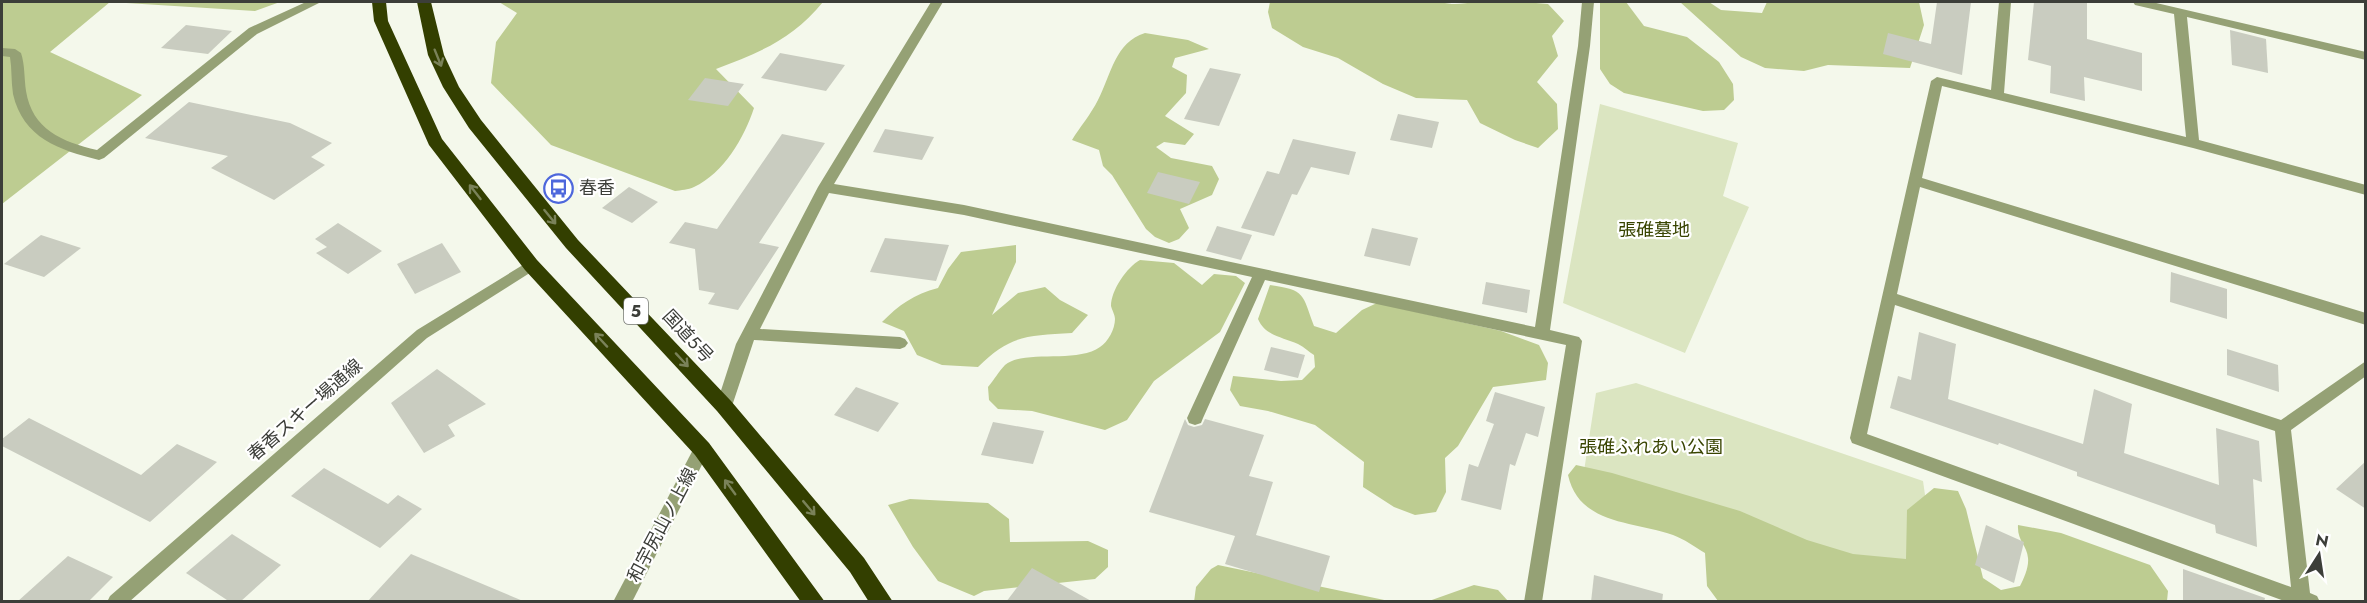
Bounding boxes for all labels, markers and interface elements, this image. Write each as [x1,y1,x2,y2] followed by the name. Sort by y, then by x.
[433,48,444,67] one-way arrow
[542,172,574,204] bus stop icon: 春香
[579,175,615,201] place label: 春香
[469,185,481,201] one-way arrow
[544,208,557,224] one-way arrow
[1618,217,1690,243] park label: 張碓墓地
[624,298,648,324] road number: 5
[657,304,719,368] street label: 国道5号
[594,333,609,348] one-way arrow
[242,353,368,467] street label: 春香スキー場通線
[675,353,689,368] one-way arrow
[1579,434,1723,460] park label: 張碓ふれあい公園
[621,463,703,587] street label: 和宇尻山ノ上線
[724,479,736,495] one-way arrow
[802,500,816,515] one-way arrow
[2289,525,2349,585] north arrow
[2313,528,2331,553] text: N

